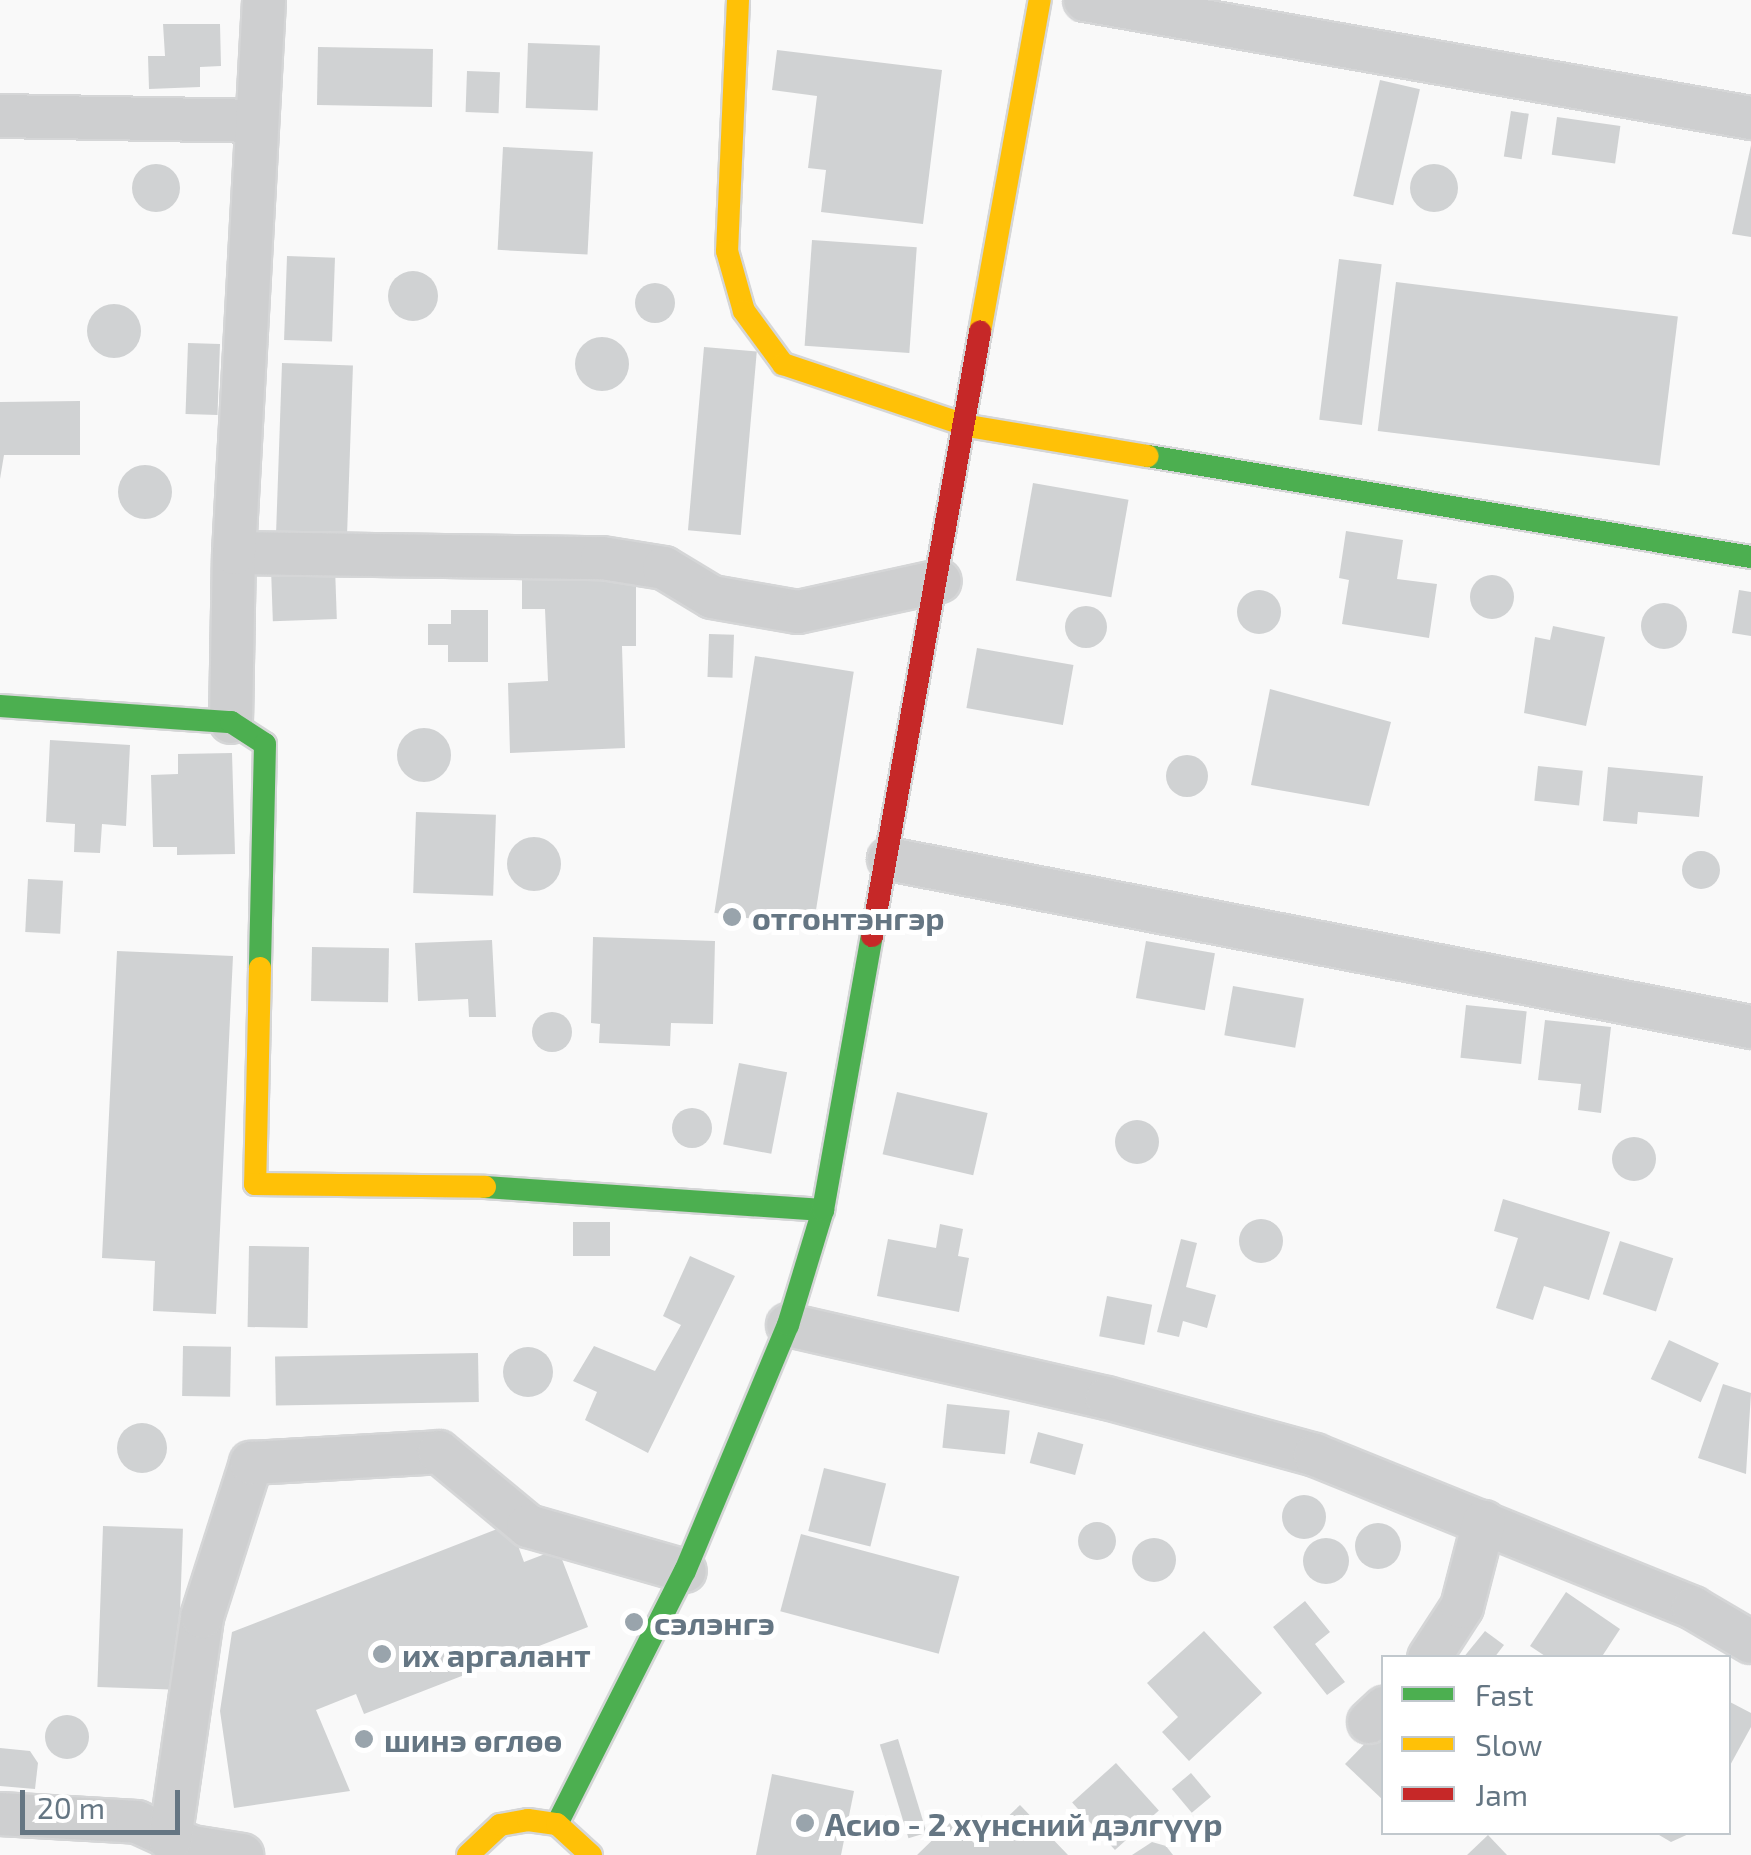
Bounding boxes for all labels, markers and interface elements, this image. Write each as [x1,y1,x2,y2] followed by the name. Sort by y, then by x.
[752,898,945,936] place label: отгонтэнгэр
[721,906,743,928] marker: отгонтэнгэр
[654,1603,775,1641] place label: сэлэнгэ
[623,1611,645,1633] marker: сэлэнгэ
[402,1635,591,1673] place label: их аргалант
[371,1643,393,1665] marker: их аргалант
[1381,1655,1731,1835] legend
[1475,1676,1534,1712] text: Fast
[384,1720,562,1758] place label: шинэ өглөө
[1475,1726,1542,1762] text: Slow
[353,1728,375,1750] marker: шинэ өглөө
[25,1770,185,1832] scale bar
[1475,1776,1528,1812] text: Jam
[37,1789,105,1825] text: 20 m
[825,1804,1222,1842] place label: Асио - 2 хүнсний дэлгүүр
[794,1812,816,1834] marker: Асио - 2 хүнсний дэлгүүр

